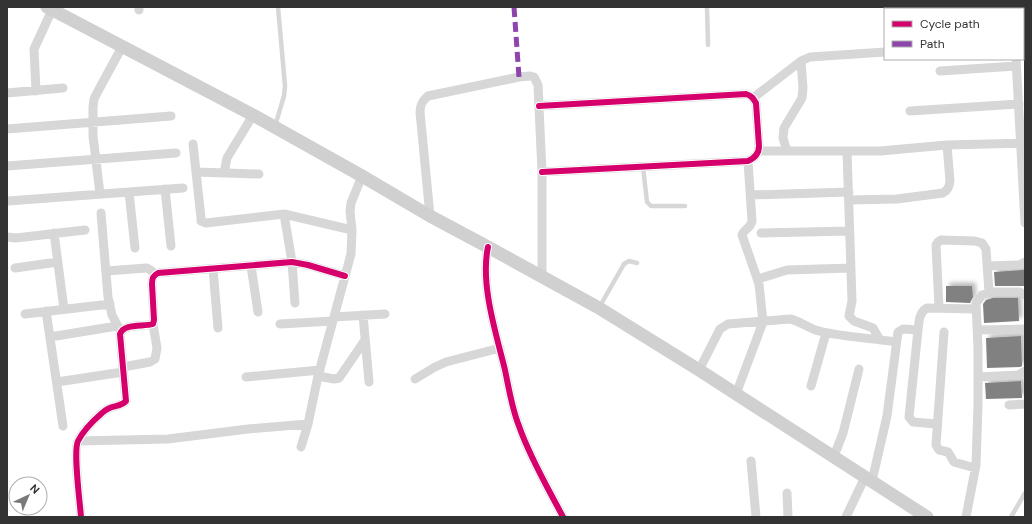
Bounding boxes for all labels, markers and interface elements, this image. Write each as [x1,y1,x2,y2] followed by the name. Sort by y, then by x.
[884,8,1024,60] legend
[920,16,980,32] text: Cycle path
[920,36,945,52] text: Path
[8,476,48,516] north arrow
[27,481,43,497] text: N

